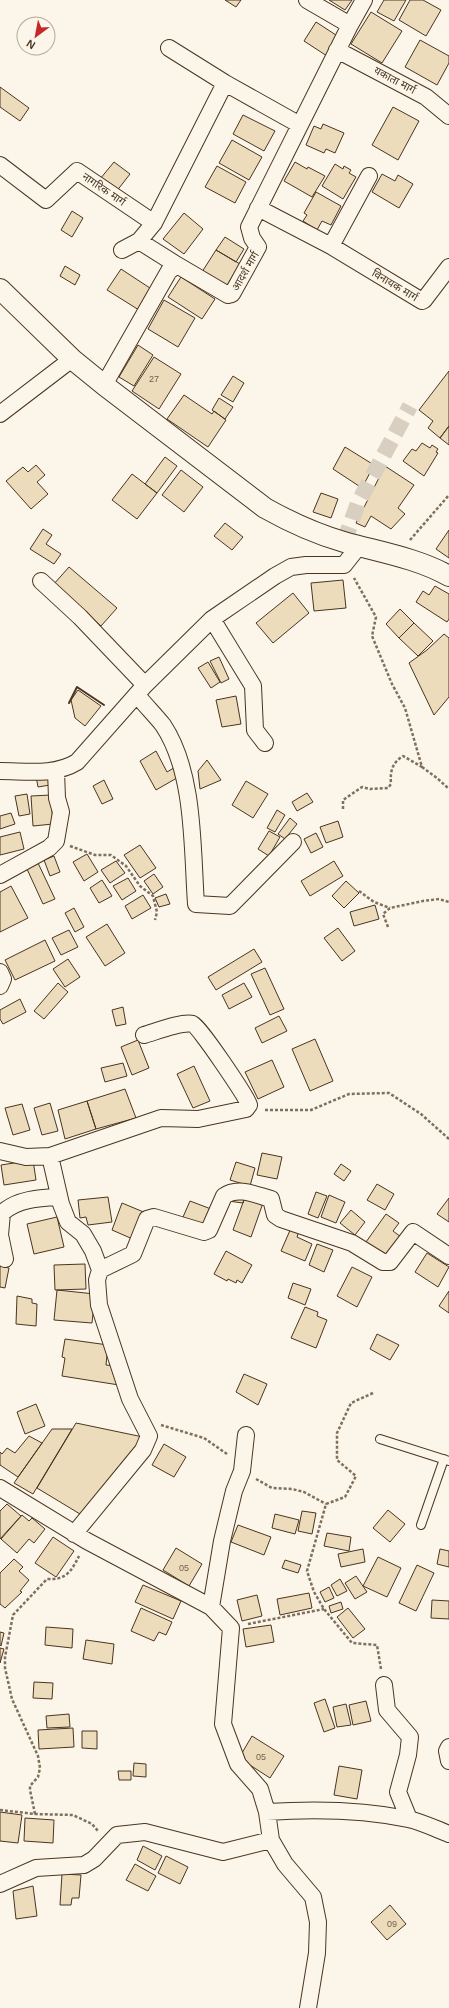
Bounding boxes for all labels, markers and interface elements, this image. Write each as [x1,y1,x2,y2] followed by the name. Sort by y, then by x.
[16,16,56,56] north arrow
[24,37,37,52] text: N
[372,64,419,96] street label: यकाता मार्ग
[80,170,129,208] street label: नागरिक मार्ग
[229,248,262,293] street label: आदर्श मार्ग
[370,267,421,304] street label: विनायक मार्ग
[149,374,159,384] house number: 27
[179,1563,189,1573] house number: 05
[256,1752,266,1762] house number: 05
[387,1919,397,1929] house number: 09

